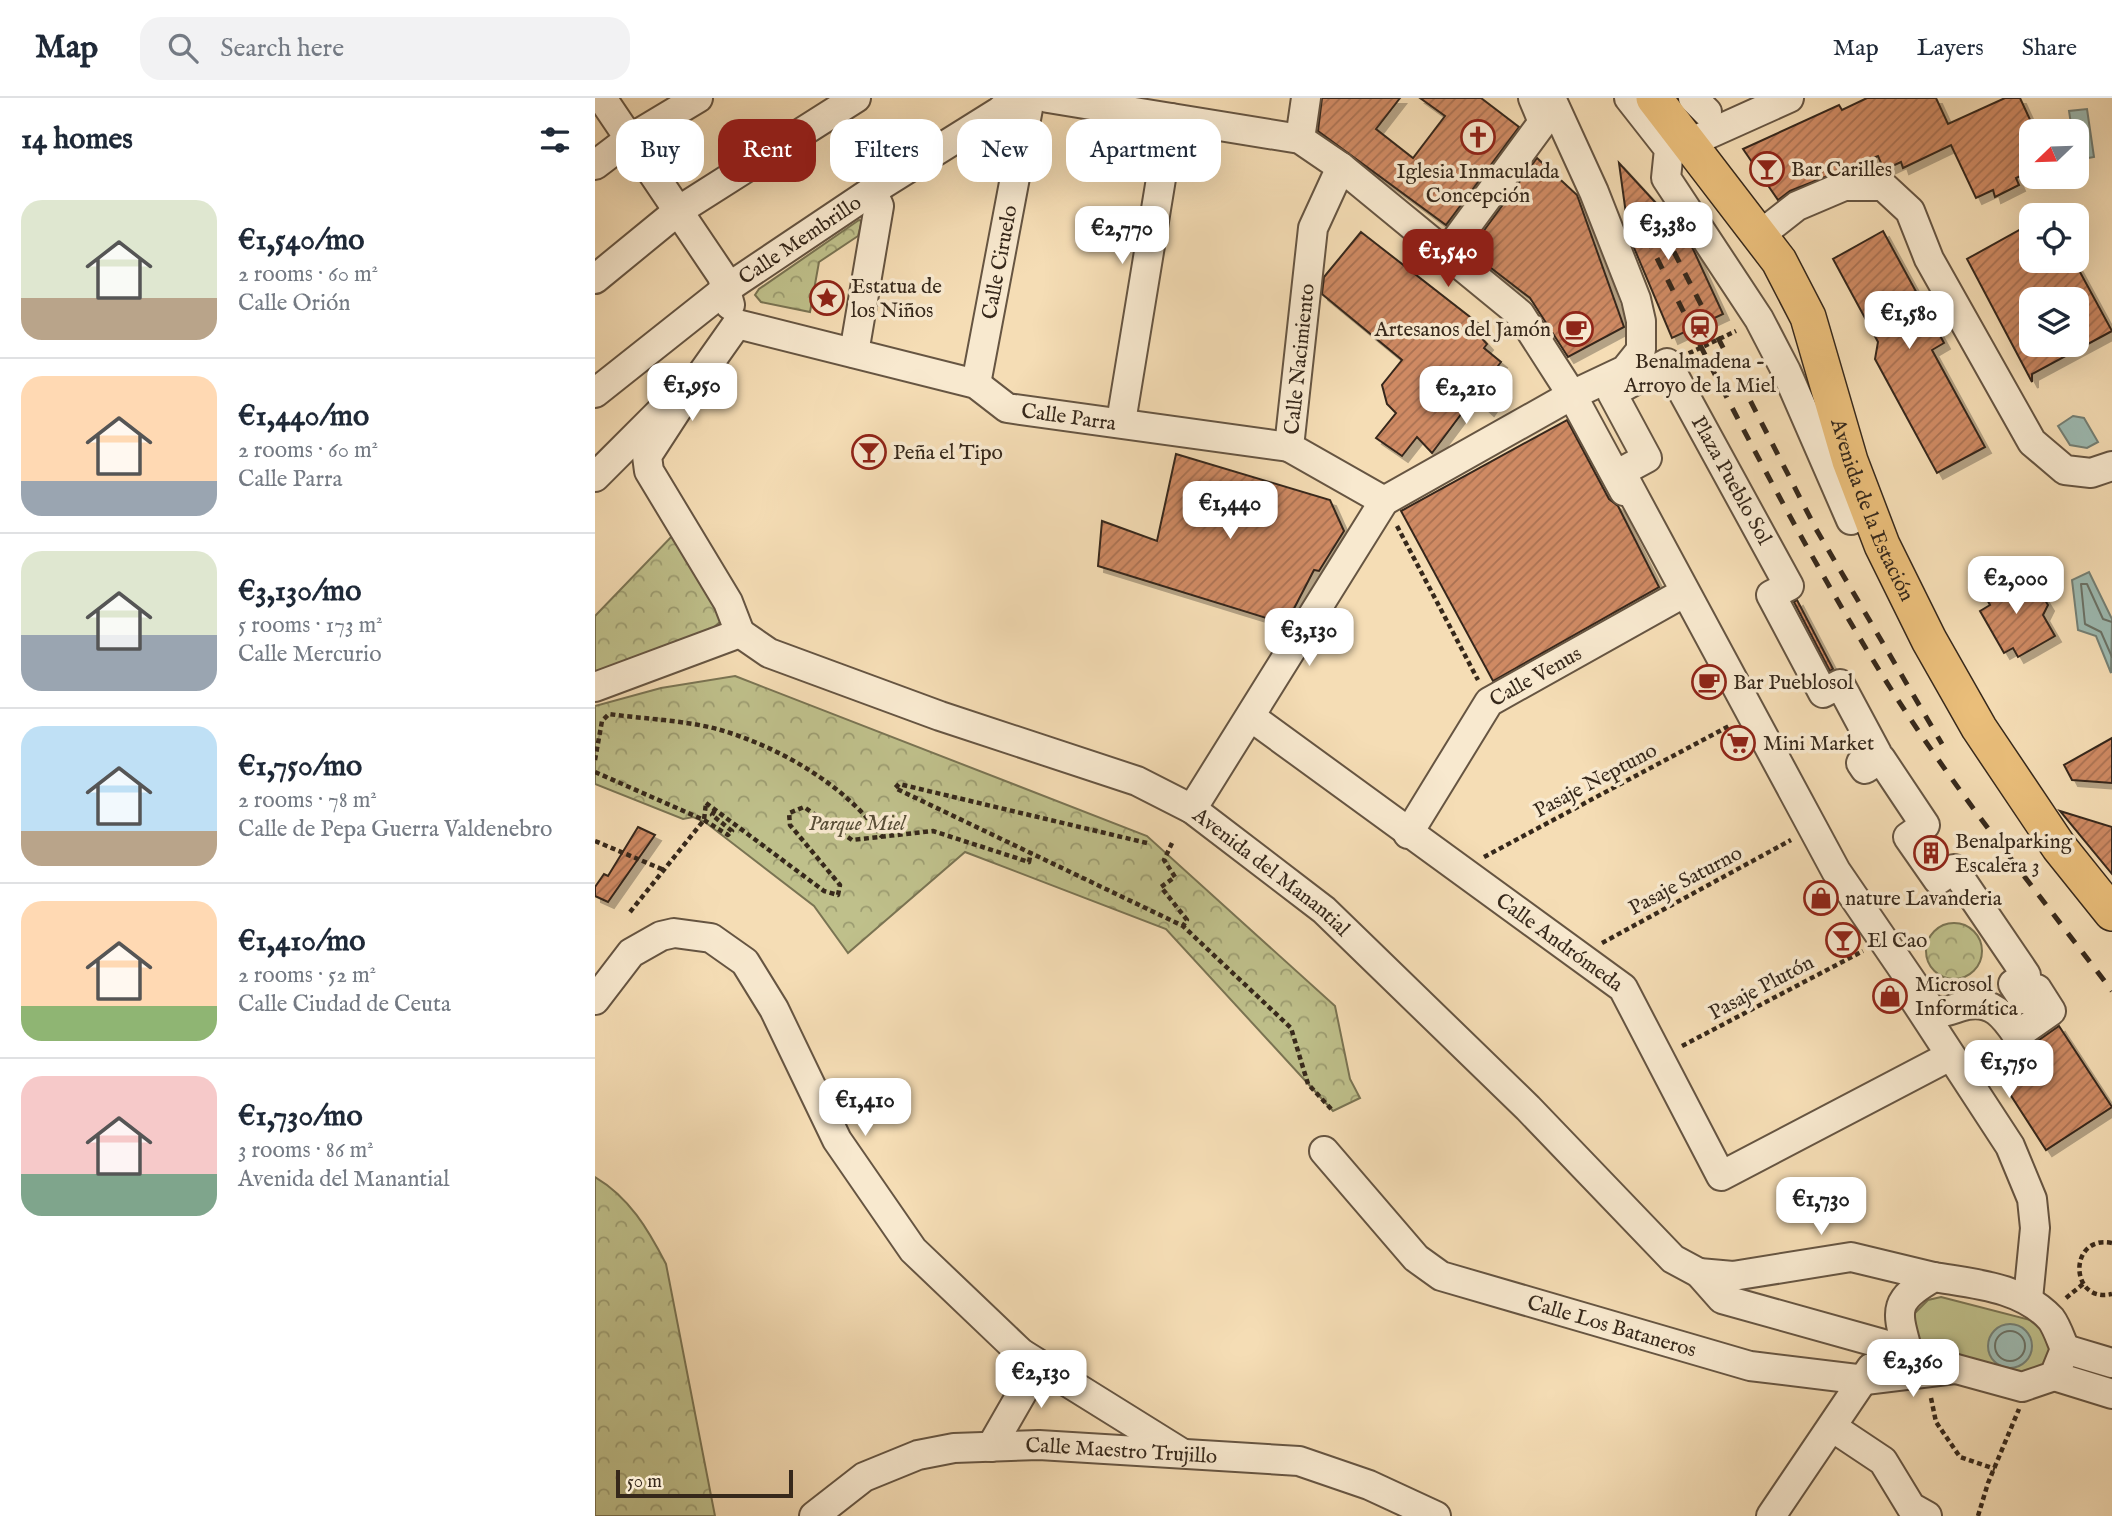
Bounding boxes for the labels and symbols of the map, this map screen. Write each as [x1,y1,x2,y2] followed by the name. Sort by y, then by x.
[1459,118,1497,156] church icon: Iglesia Inmaculada Concepción
[2019,119,2089,189] north arrow
[1748,150,1786,188] bar icon: Bar Carilles
[1791,157,1892,184] place label: Bar Carilles
[1397,159,1560,210] place label: Iglesia Inmaculada Concepción
[734,190,867,292] street label: Calle Membrillo
[1611,202,1725,262] pin: €3,380
[976,203,1024,322] street label: Calle Ciruelo
[1065,206,1179,266] pin: €2,770
[1391,230,1505,289] pin: €1,540
[851,274,942,325] place label: Estatua de los Niños
[808,279,846,317] place icon: Estatua de los Niños
[1279,282,1322,436] street label: Calle Nacimiento
[1852,292,1966,351] pin: €1,580
[1681,308,1719,346] station icon: Benalmadena - Arroyo de la Miel
[1557,310,1595,348] cafe icon: Artesanos del Jamón
[1373,317,1551,344] place label: Artesanos del Jamón
[1623,349,1776,400] place label: Benalmadena - Arroyo de la Miel
[635,364,749,423] pin: €1,950
[1409,366,1523,426] pin: €2,210
[1020,398,1119,438] street label: Calle Parra
[1684,411,1777,550] street label: Plaza Pueblo Sol
[1823,415,1920,606] street label: Avenida de la Estación
[850,433,888,471] bar icon: Peña el Tipo
[893,440,1003,467] place label: Peña el Tipo
[1173,482,1287,541] pin: €1,440
[1959,556,2073,616] pin: €2,000
[1252,608,1366,668] pin: €3,130
[1485,641,1587,714] street label: Calle Venus
[1690,663,1728,701] cafe icon: Bar Pueblosol
[1733,670,1854,697] place label: Bar Pueblosol
[1719,724,1757,762] supermarket icon: Mini Market
[1763,731,1874,758] place label: Mini Market
[1529,737,1662,825] street label: Pasaje Neptuno
[1186,802,1355,943] street label: Avenida del Manantial
[809,811,907,838] park label: Parque Miel
[1955,829,2073,880] place label: Benalparking Escalera 3
[1912,834,1950,872] building icon: Benalparking Escalera 3
[1624,840,1747,923] street label: Pasaje Saturno
[1802,879,1840,917] shop icon: nature Lavanderia
[1845,886,2003,913] place label: nature Lavanderia
[1490,888,1629,999] street label: Calle Andrómeda
[1824,921,1862,959] bar icon: El Cao
[1867,928,1927,955] place label: El Cao
[1705,949,1819,1027] street label: Pasaje Plutón
[1915,972,2019,1023] place label: Microsol Informática
[1871,977,1909,1015] shop icon: Microsol Informática
[1952,1040,2066,1100] pin: €1,750
[808,1079,922,1138] pin: €1,410
[1764,1178,1878,1237] pin: €1,730
[1524,1290,1699,1365] street label: Calle Los Bataneros
[1856,1340,1970,1399] pin: €2,360
[984,1350,1098,1410] pin: €2,130
[1025,1433,1218,1471] street label: Calle Maestro Trujillo
[616,1467,793,1499] scale bar

